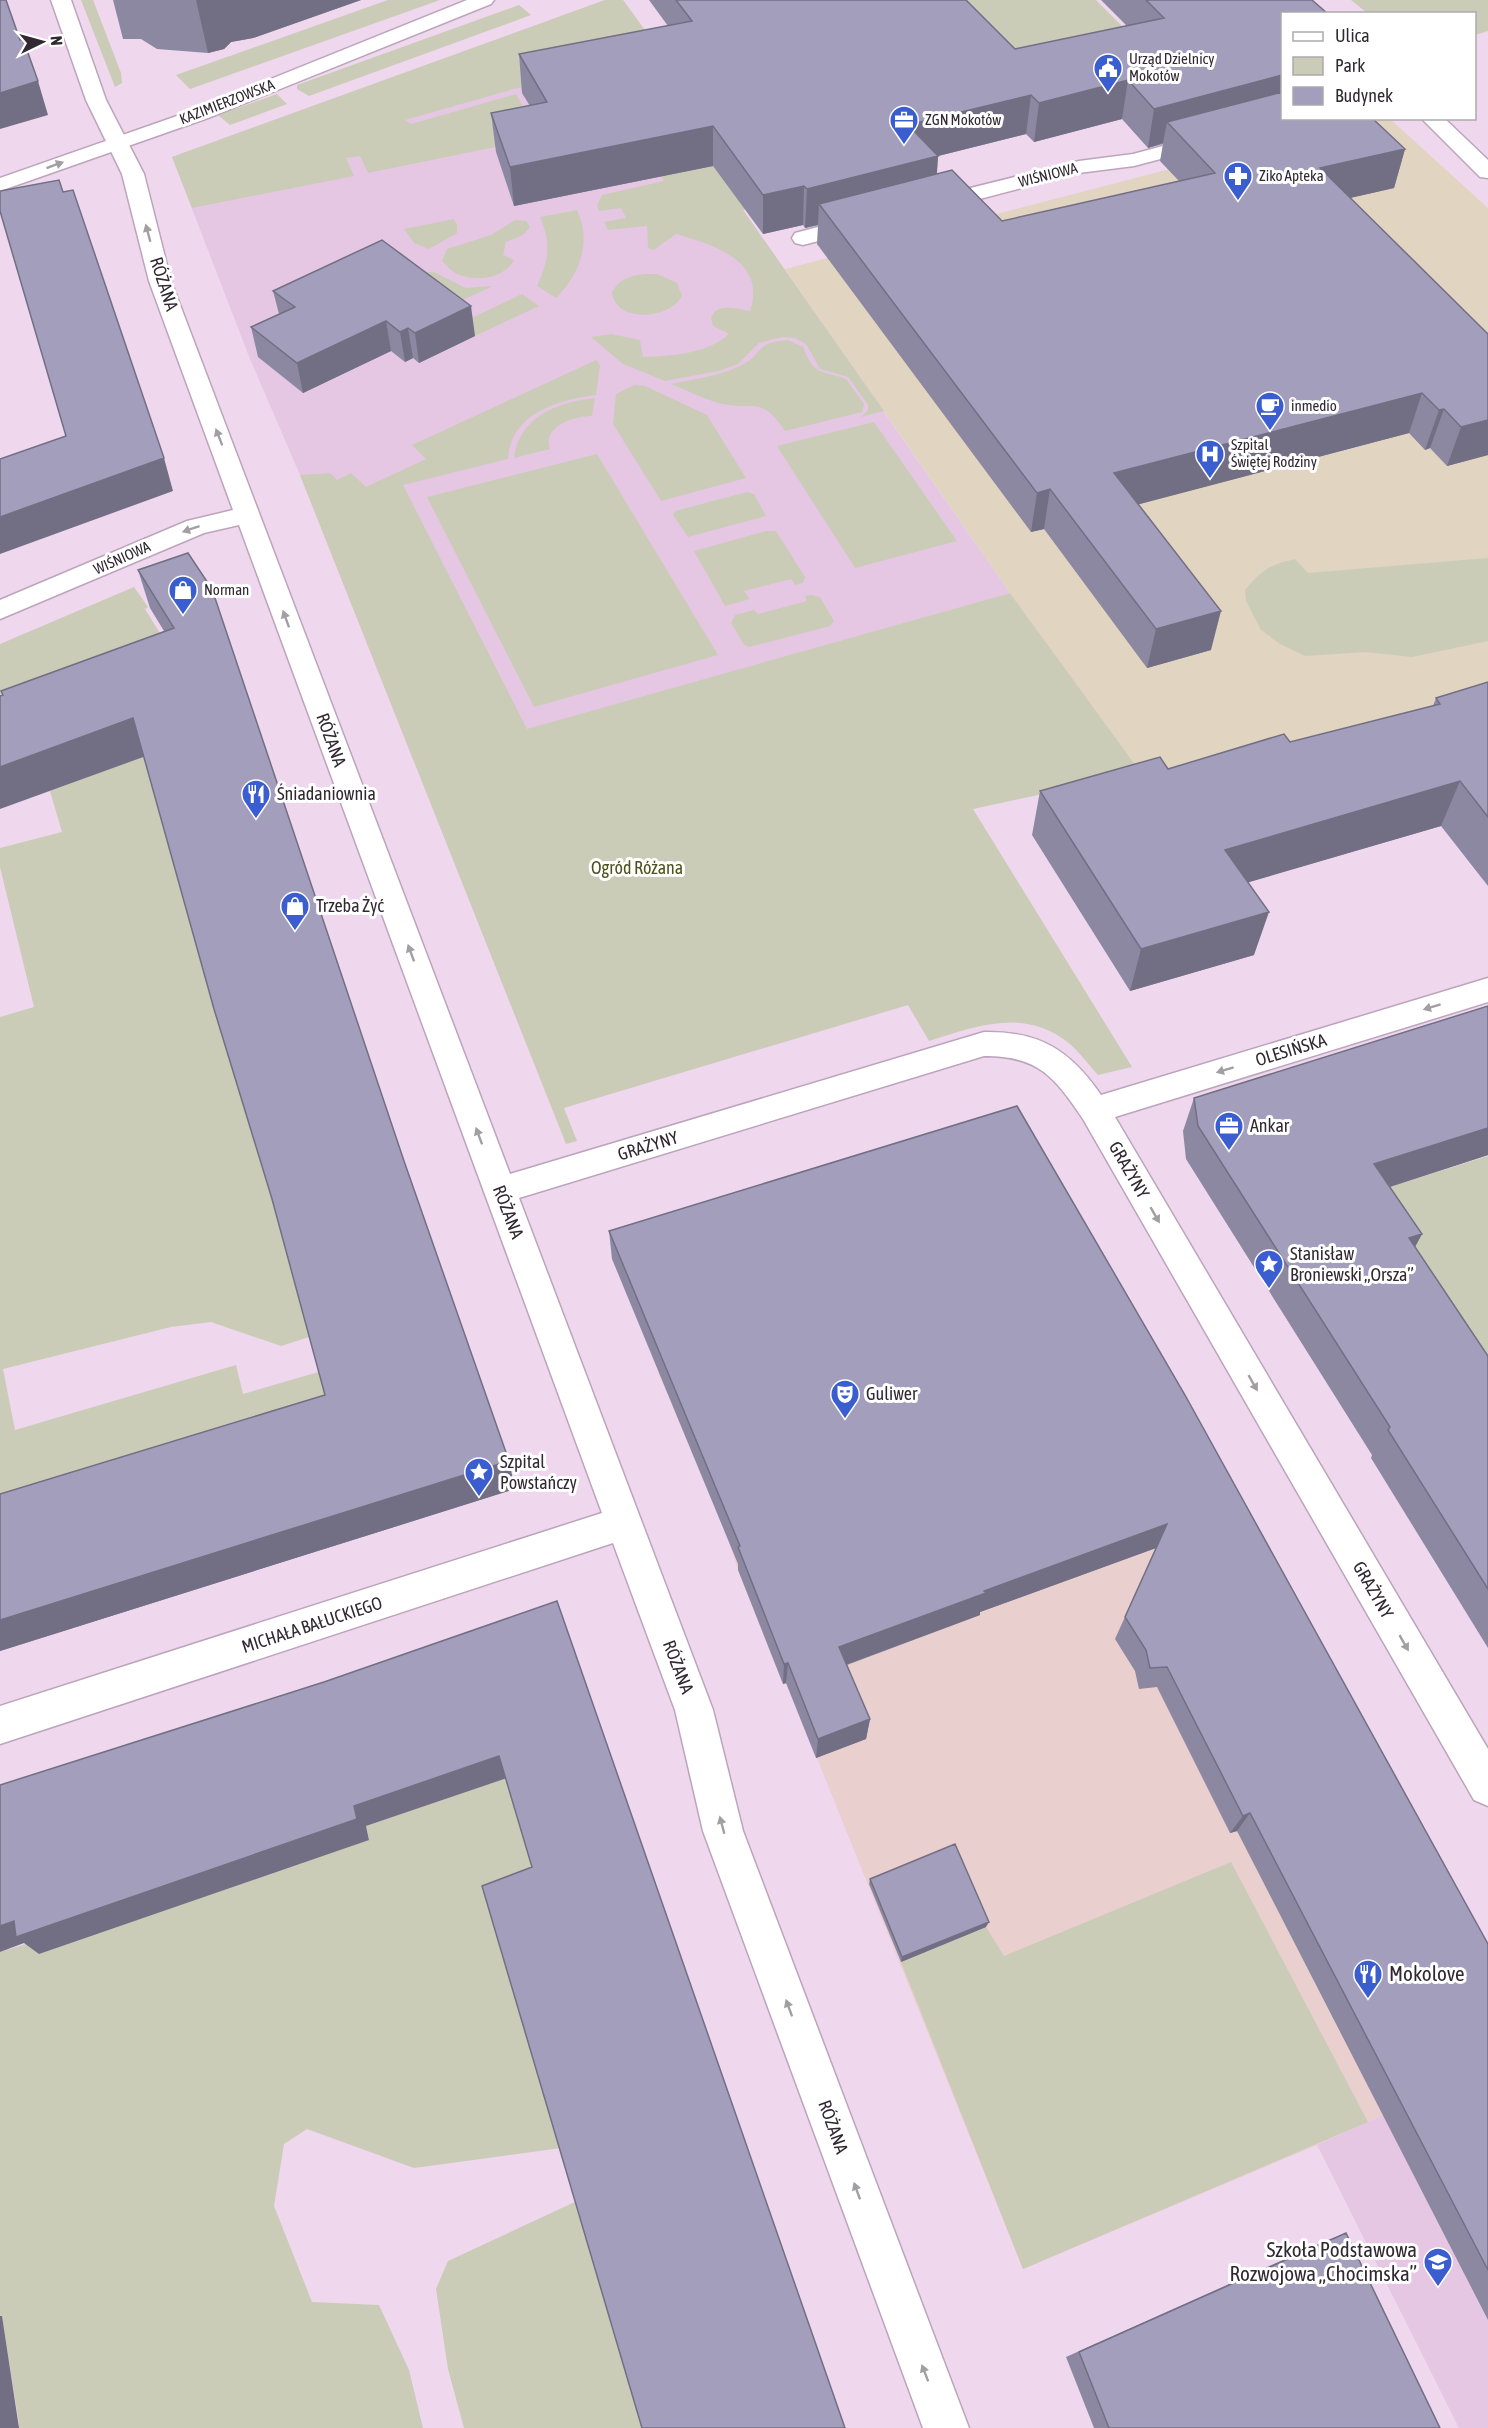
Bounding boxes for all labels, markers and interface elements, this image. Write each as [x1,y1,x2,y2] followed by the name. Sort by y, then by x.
[12,12,72,72] north arrow
[1281,12,1476,120] legend
[1335,25,1370,46] text: Ulica
[48,35,66,46] text: N
[1129,50,1214,84] place label: Urząd Dzielnicy Mokotów
[1092,52,1124,94] public building icon: Urząd Dzielnicy Mokotów
[1335,55,1365,76] text: Park
[177,75,277,127] street label: KAZIMIERZOWSKA
[1335,85,1393,106] text: Budynek
[888,104,920,146] office icon: ZGN Mokotów
[925,111,1001,128] place label: ZGN Mokotów
[1017,159,1080,190] street label: WIŚNIOWA
[46,160,64,169] one-way arrow
[1222,160,1254,202] pharmacy icon: Ziko Apteka
[1259,167,1324,184] place label: Ziko Apteka
[143,224,152,242] one-way arrow
[146,254,183,314] street label: RÓŻANA
[1254,390,1286,432] cafe icon: inmedio
[1291,397,1337,414] place label: inmedio
[213,427,223,445] one-way arrow
[1231,436,1317,470] place label: Szpital Świętej Rodziny
[1194,438,1226,480] hospital icon: Szpital Świętej Rodziny
[182,525,200,535] one-way arrow
[91,537,153,578] street label: WIŚNIOWA
[167,574,199,616] shop icon: Norman
[204,581,249,598] place label: Norman
[281,610,291,628] one-way arrow
[312,710,351,770] street label: RÓŻANA
[240,778,272,820] restaurant icon: Śniadaniownia
[277,783,376,804] place label: Śniadaniownia
[591,857,683,878] park label: Ogród Różana
[279,890,311,932] shop icon: Trzeba Żyć
[316,895,384,916] place label: Trzeba Żyć
[406,944,415,962] one-way arrow
[1423,1003,1441,1012] one-way arrow
[1253,1029,1329,1070] street label: OLESIŃSKA
[1216,1066,1234,1075] one-way arrow
[1213,1110,1245,1152] office icon: Ankar
[1250,1115,1290,1136] place label: Ankar
[615,1126,681,1165] street label: GRAŻYNY
[474,1127,483,1145] one-way arrow
[1105,1138,1154,1202] street label: GRAŻYNY
[489,1182,528,1242] street label: RÓŻANA
[1150,1207,1160,1224] one-way arrow
[1290,1243,1414,1285] place label: Stanisław Broniewski „Orsza”
[1253,1248,1285,1290] place icon: Stanisław Broniewski „Orsza”
[1248,1375,1258,1392] one-way arrow
[829,1378,861,1420] theatre icon: Guliwer
[866,1383,918,1404] place label: Guliwer
[500,1451,577,1493] place label: Szpital Powstańczy
[463,1456,495,1498] place icon: Szpital Powstańczy
[1349,1558,1398,1622] street label: GRAŻYNY
[239,1592,385,1657] street label: MICHAŁA BAŁUCKIEGO
[1399,1634,1409,1651] one-way arrow
[659,1637,698,1697] street label: RÓŻANA
[716,1816,726,1834] one-way arrow
[1352,1958,1384,2000] restaurant icon: Mokolove
[1389,1961,1465,1985] place label: Mokolove
[784,1999,793,2017] one-way arrow
[814,2097,853,2157] street label: RÓŻANA
[852,2181,862,2199] one-way arrow
[1229,2237,1417,2285] place label: Szkoła Podstawowa Rozwojowa „Chocimska”
[1422,2246,1454,2288] school or university icon: Szkoła Podstawowa Rozwojowa „Chocimska”
[920,2364,930,2382] one-way arrow

